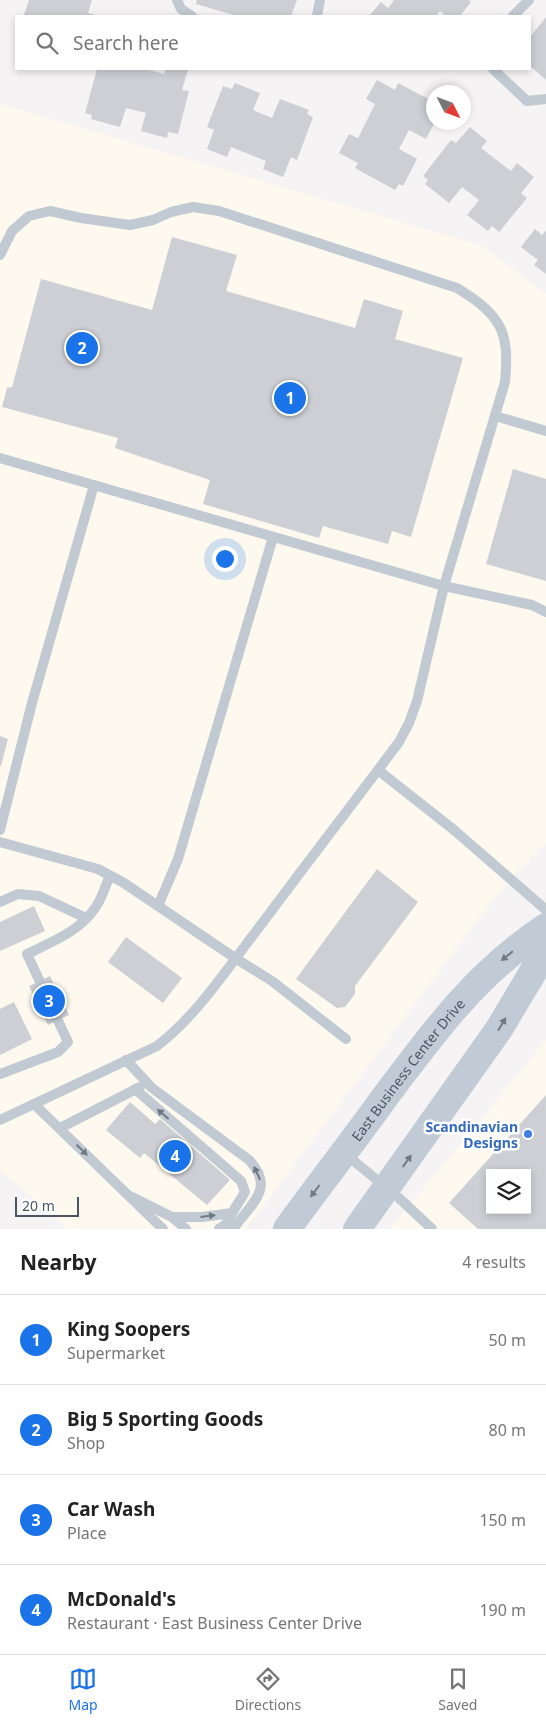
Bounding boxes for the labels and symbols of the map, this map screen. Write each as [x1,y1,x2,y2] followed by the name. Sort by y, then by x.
[426,85,471,130] north arrow
[66,329,98,367] pin: 2
[274,379,306,417] pin: 1
[212,546,238,572] your location
[500,950,513,961] one-way arrow
[33,982,65,1020] pin: 3
[347,994,469,1145] street label: East Business Center Drive
[498,1017,507,1030] one-way arrow
[157,1108,170,1119] one-way arrow
[425,1117,518,1152] place label: Scandinavian Designs
[522,1128,534,1140] marker: Scandinavian Designs
[159,1137,191,1175] pin: 4
[76,1144,88,1156] one-way arrow
[402,1154,412,1168] one-way arrow
[253,1166,262,1181] one-way arrow
[310,1184,320,1198] one-way arrow
[15,1194,79,1217] scale bar
[201,1212,217,1220] one-way arrow

